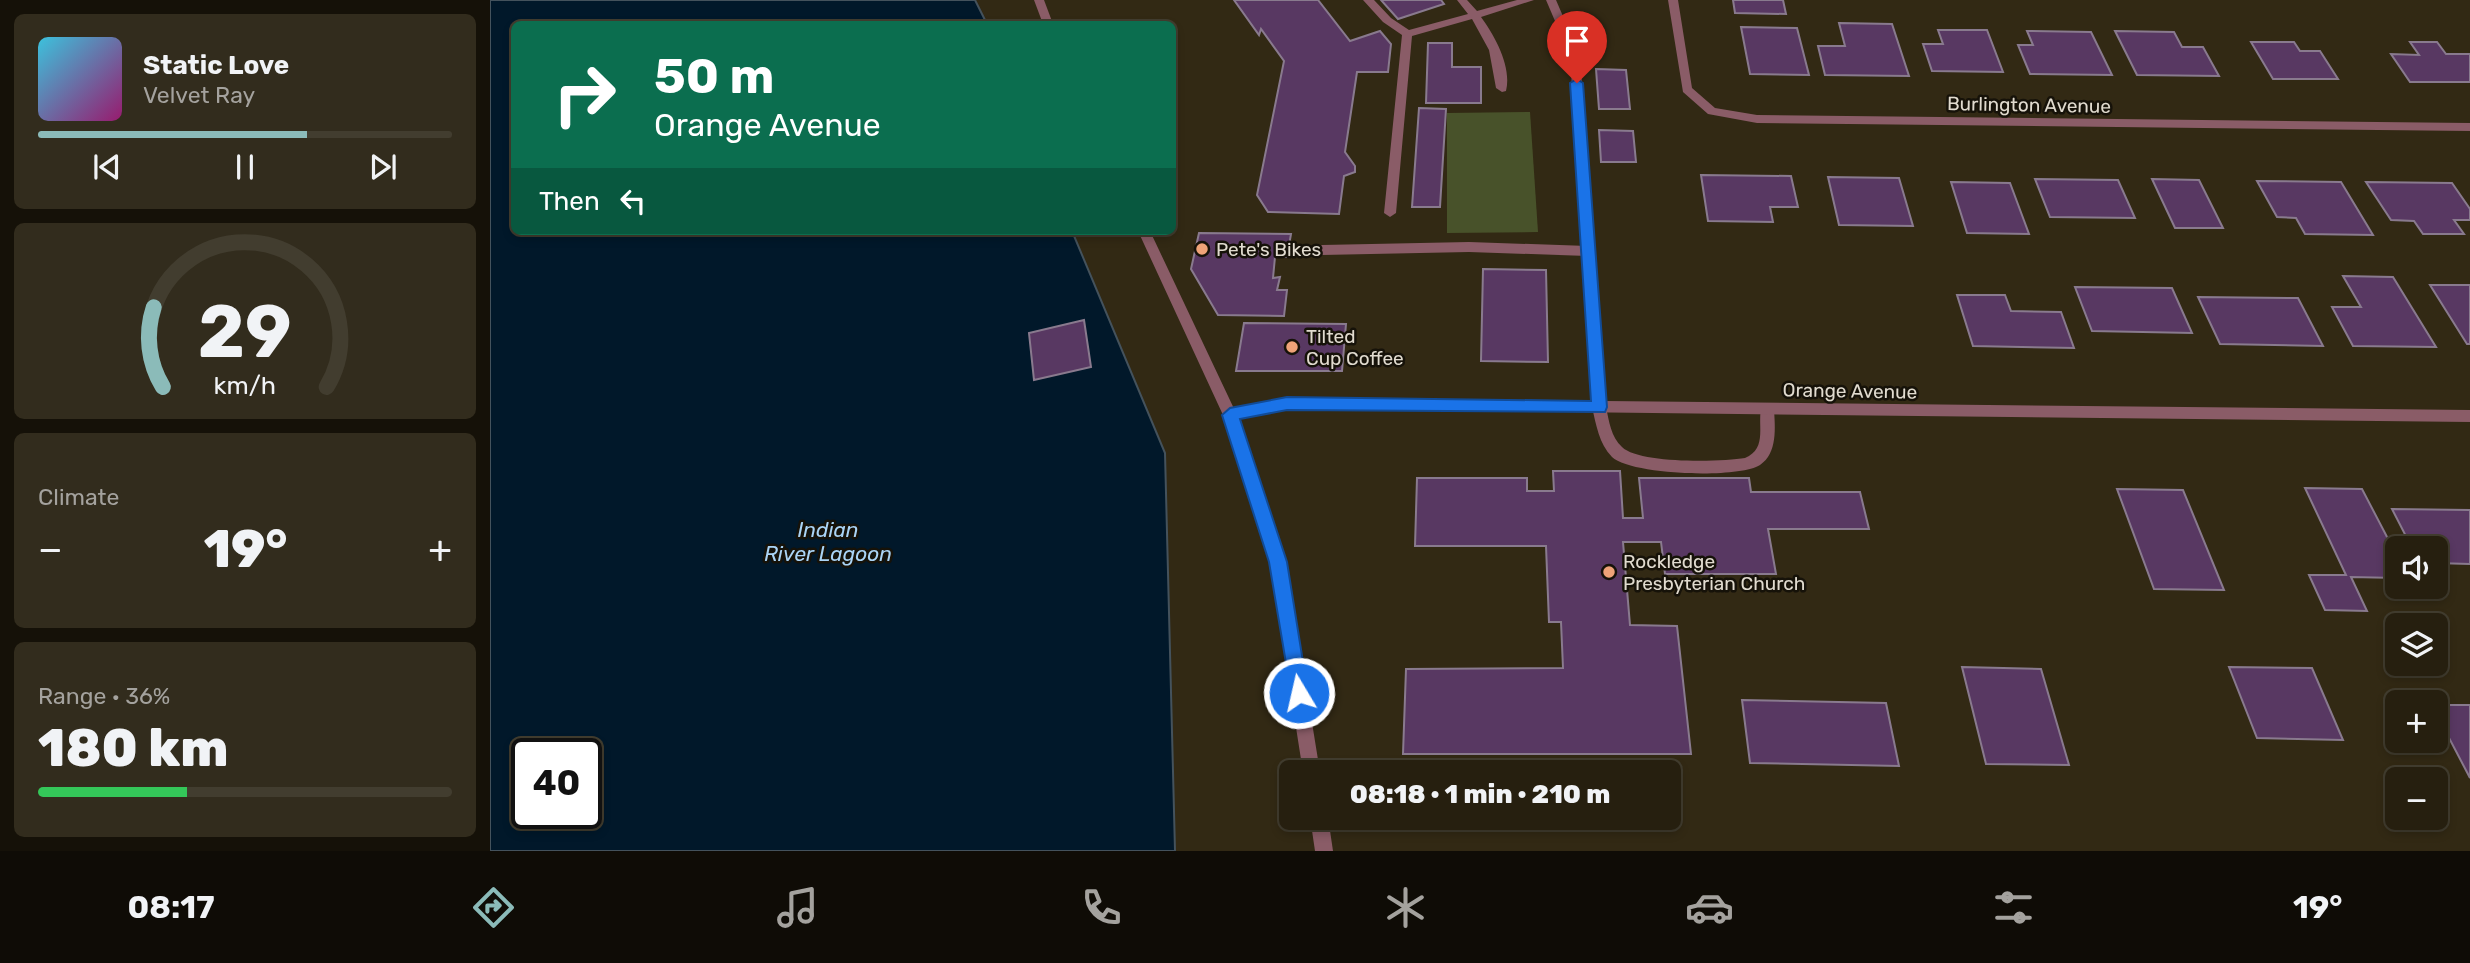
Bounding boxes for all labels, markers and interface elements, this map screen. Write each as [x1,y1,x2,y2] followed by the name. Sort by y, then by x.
[1547,11,1607,83] pin
[1558,22,1596,60] icon: arrive
[654,47,774,105] text: 50 m
[539,49,630,140] icon: right
[143,50,289,81] text: Static Love
[143,81,255,109] text: Velvet Ray
[1947,92,2111,118] street label: Burlington Avenue
[654,106,881,144] text: Orange Avenue
[88,148,126,186] icon: previous
[226,148,264,186] icon: pause
[364,148,402,186] icon: next
[614,182,652,220] icon: left
[539,186,600,217] text: Then
[1216,238,1321,261] place label: Pete's Bikes
[1194,241,1210,257] marker: Pete's Bikes
[198,289,292,375] text: 29
[1306,325,1404,370] place label: Tilted Cup Coffee
[1284,339,1300,355] marker: Tilted Cup Coffee
[214,371,276,400] text: km/h
[1782,378,1918,404] street label: Orange Avenue
[38,483,119,511] text: Climate
[764,517,892,566] water label: Indian River Lagoon
[204,518,287,580] text: 19°
[38,526,63,572] text: −
[428,526,452,572] text: +
[2385,536,2448,830] map controls
[2385,536,2448,599] button: sound
[1623,550,1805,595] place label: Rockledge Presbyterian Church
[1601,564,1617,580] marker: Rockledge Presbyterian Church
[2385,613,2448,676] button: layers
[1262,656,1336,730] position arrow
[38,682,170,710] text: Range · 36%
[2385,690,2448,753] button: +
[38,717,228,779] text: 180 km
[511,738,602,829] speed limit sign: 40
[2385,767,2448,830] button: −
[1350,779,1610,810] text: 08:18 · 1 min · 210 m
[469,883,518,932] icon: directions
[773,883,822,932] icon: music
[1077,883,1126,932] icon: phone
[1381,883,1430,932] icon: climate
[1685,883,1734,932] icon: car
[1989,883,2038,932] icon: filters
[127,888,214,926] text: 08:17
[2293,888,2343,926] text: 19°

